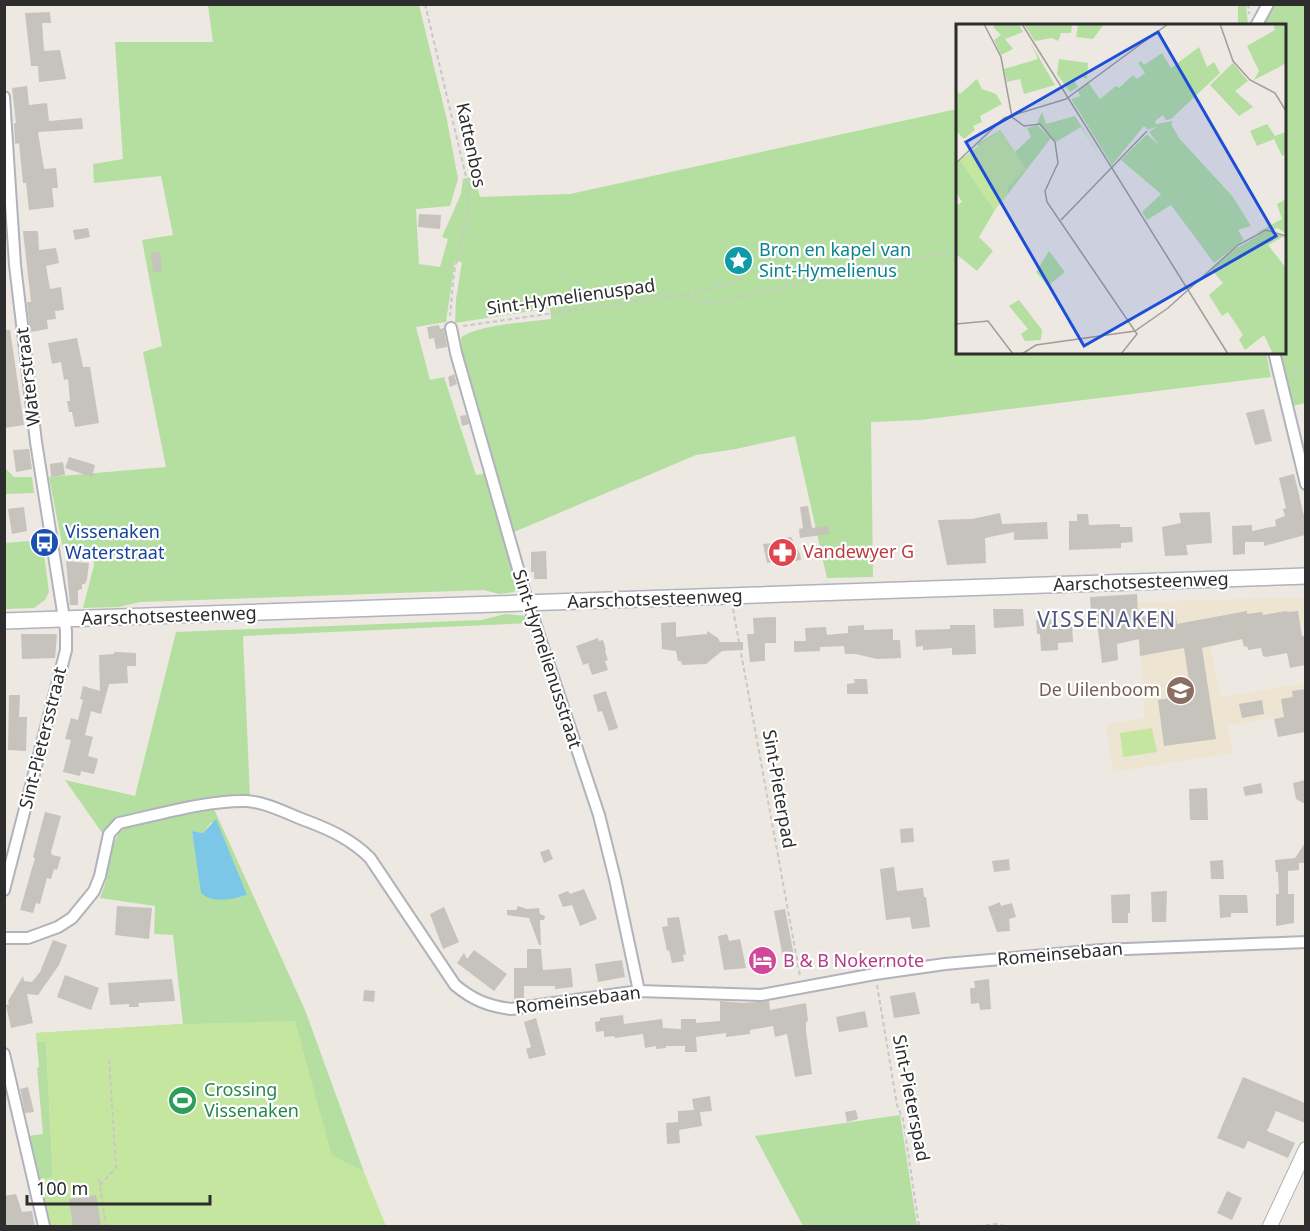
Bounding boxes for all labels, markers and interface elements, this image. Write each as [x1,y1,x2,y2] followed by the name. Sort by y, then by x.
[956,24,1286,354] inset map
[451,100,493,189] street label: Kattenbos
[759,237,911,282] place label: Bron en kapel van Sint-Hymelienus
[722,244,754,276] place icon: Bron en kapel van Sint-Hymelienus
[485,272,657,320] street label: Sint-Hymelienuspad
[9,326,45,428] street label: Waterstraat
[65,519,165,564] place label: Vissenaken Waterstraat
[28,526,60,558] bus stop icon: Vissenaken Waterstraat
[766,536,798,568] pharmacy icon: Vandewyer G
[803,539,914,563] place label: Vandewyer G
[508,566,588,752] street label: Sint-Hymelienusstraat
[1053,566,1229,596] street label: Aarschotsesteenweg
[567,583,743,613] street label: Aarschotsesteenweg
[81,600,257,630] street label: Aarschotsesteenweg
[1037,605,1177,633] district label: VISSENAKEN
[13,664,71,811] street label: Sint-Pietersstraat
[1165,674,1197,706] school or university icon: De Uilenboom
[1039,677,1160,701] place label: De Uilenboom
[758,728,802,850] street label: Sint-Pieterpad
[996,936,1124,970] street label: Romeinsebaan
[746,945,778,977] hotel icon: B & B Nokernote
[783,948,924,972] place label: B & B Nokernote
[514,979,642,1019] street label: Romeinsebaan
[888,1032,936,1163] street label: Sint-Pieterspad
[204,1077,299,1122] place label: Crossing Vissenaken
[167,1084,199,1116] sports icon: Crossing Vissenaken
[27,1168,210,1206] scale bar
[36,1176,88,1200] text: 100 m

